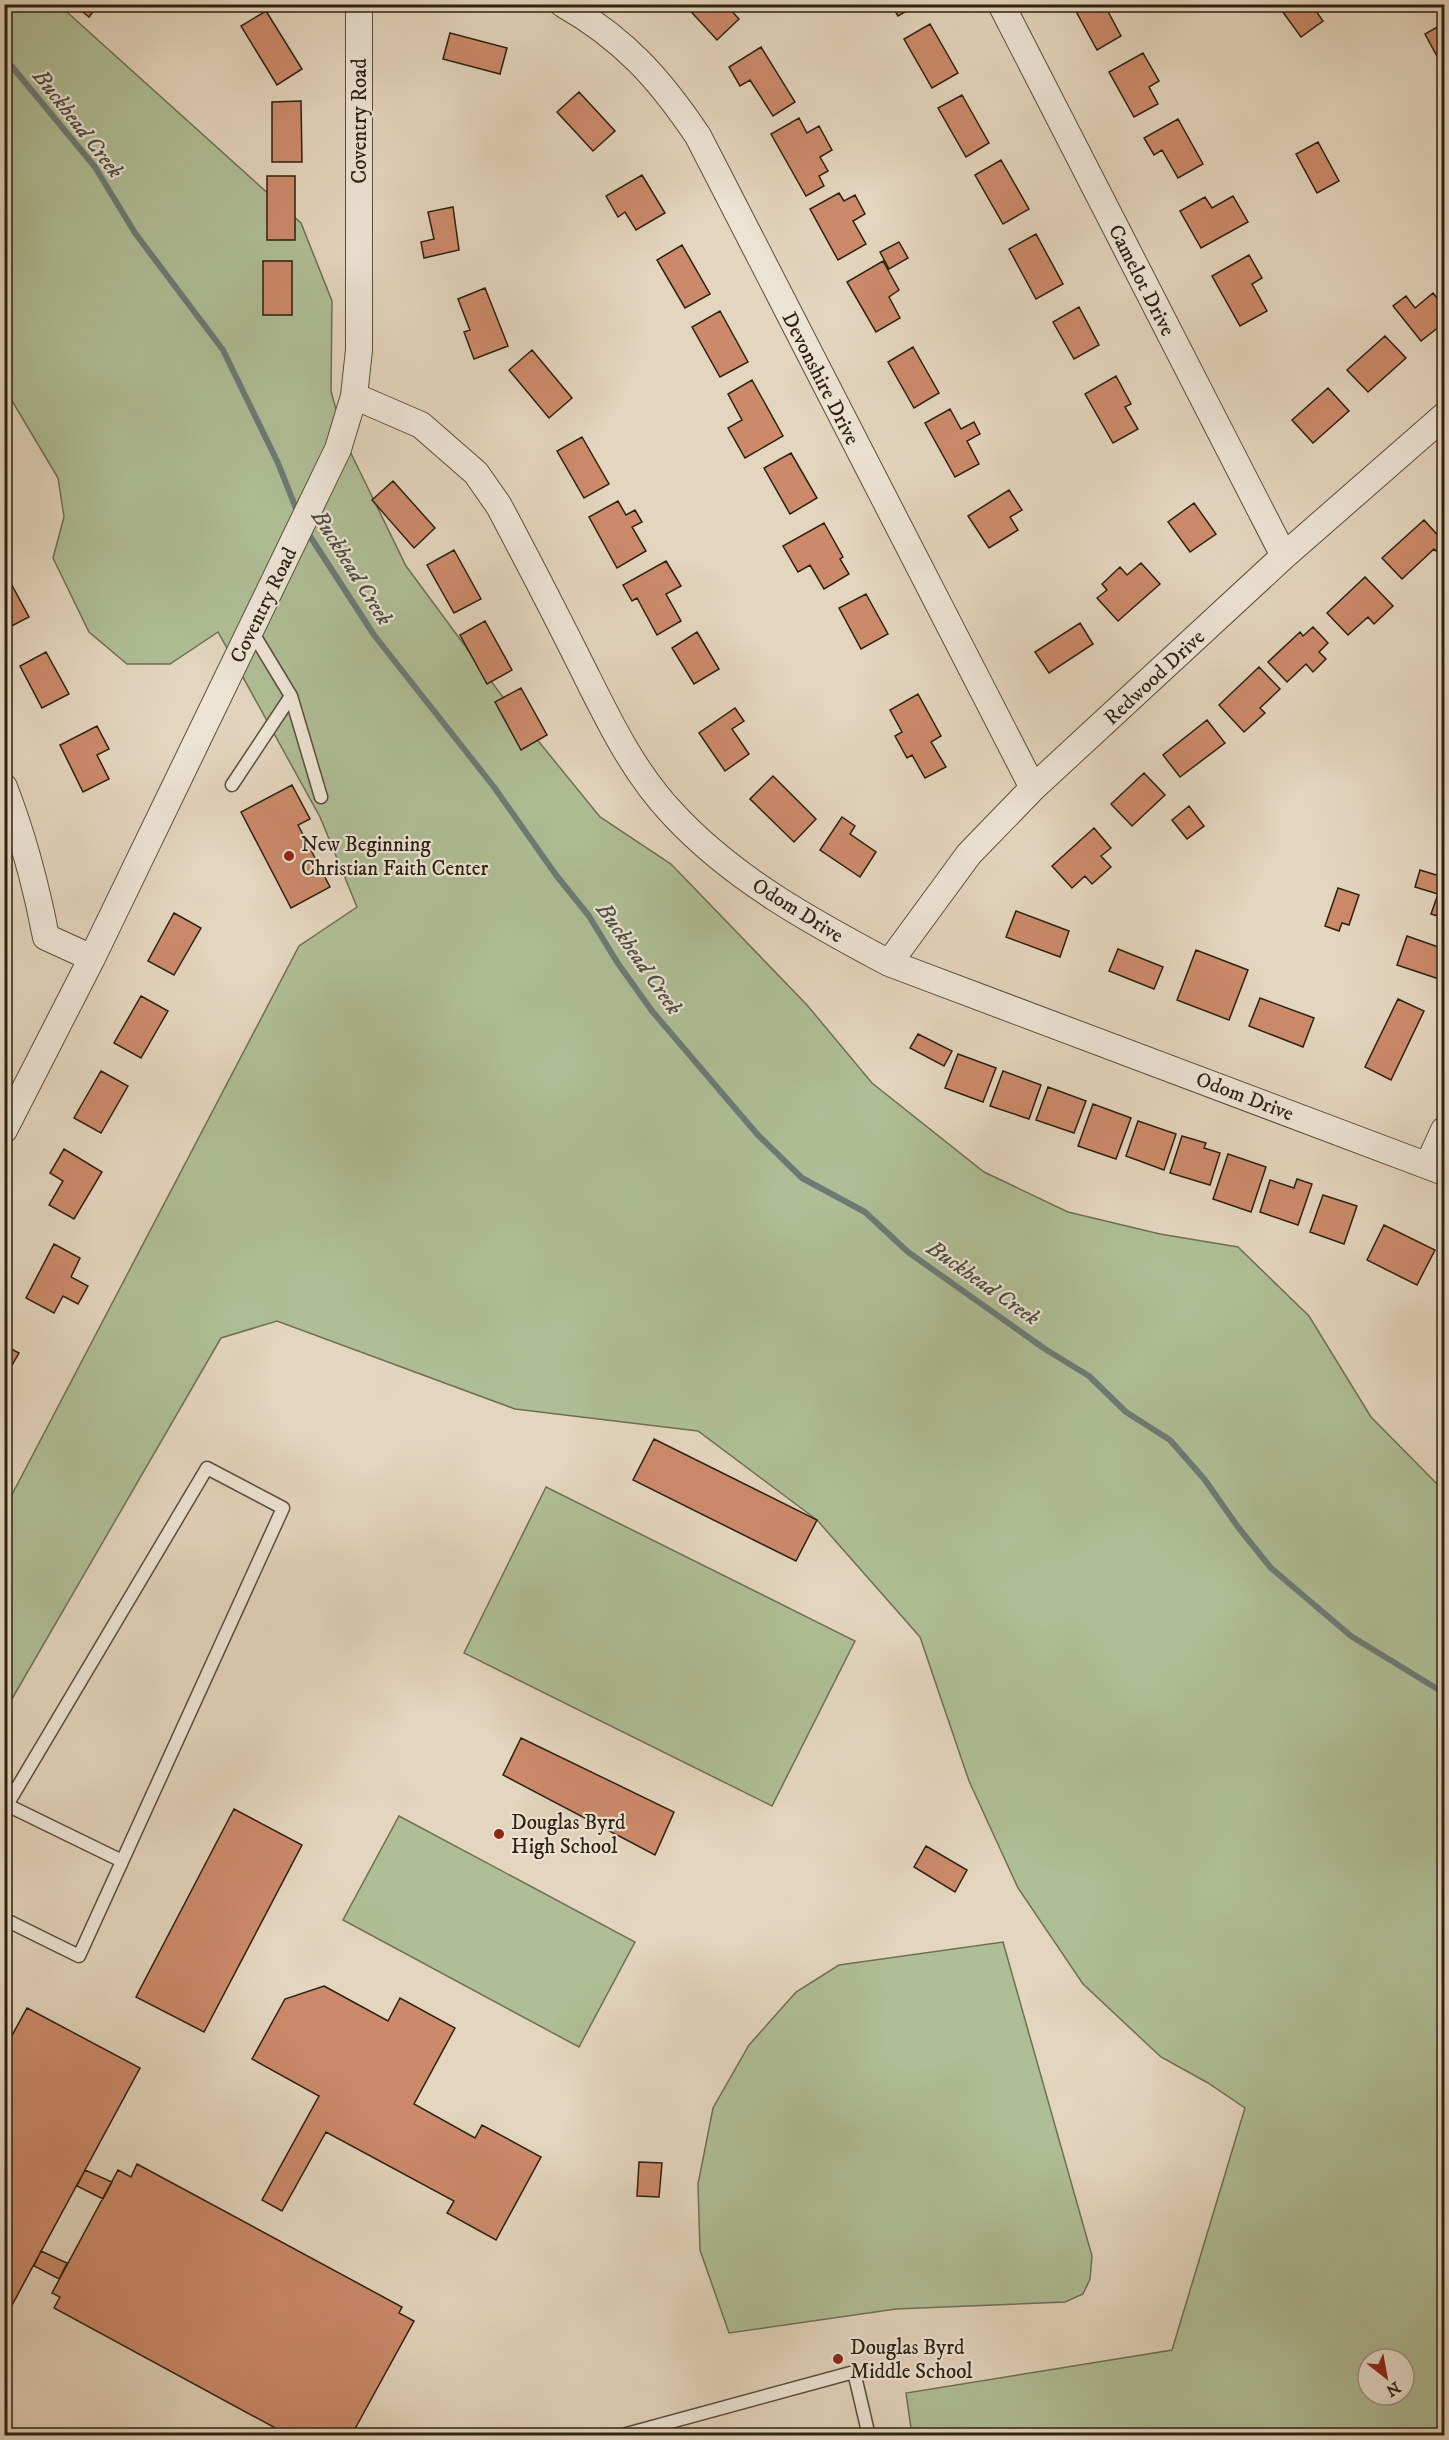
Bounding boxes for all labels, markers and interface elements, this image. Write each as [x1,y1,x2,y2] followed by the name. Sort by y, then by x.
[347,58,373,184] street label: Coventry Road
[26,63,129,184] water label: Buckhead Creek
[1102,220,1180,341] street label: Camelot Drive
[775,308,865,450] street label: Devonshire Drive
[305,504,398,631] water label: Buckhead Creek
[225,543,303,668] street label: Coventry Road
[1099,624,1211,731] street label: Redwood Drive
[301,832,488,882] place label: New Beginning Christian Faith Center
[282,849,296,863] marker: New Beginning Christian Faith Center
[747,873,848,949] street label: Odom Drive
[590,897,688,1021] water label: Buckhead Creek
[1192,1066,1297,1128] street label: Odom Drive
[921,1234,1045,1332] water label: Buckhead Creek
[511,1810,626,1860] place label: Douglas Byrd High School
[492,1827,506,1841] marker: Douglas Byrd High School
[850,2335,973,2385] place label: Douglas Byrd Middle School
[1356,2347,1416,2407] north arrow
[831,2352,845,2366] marker: Douglas Byrd Middle School
[1382,2377,1404,2401] text: N

